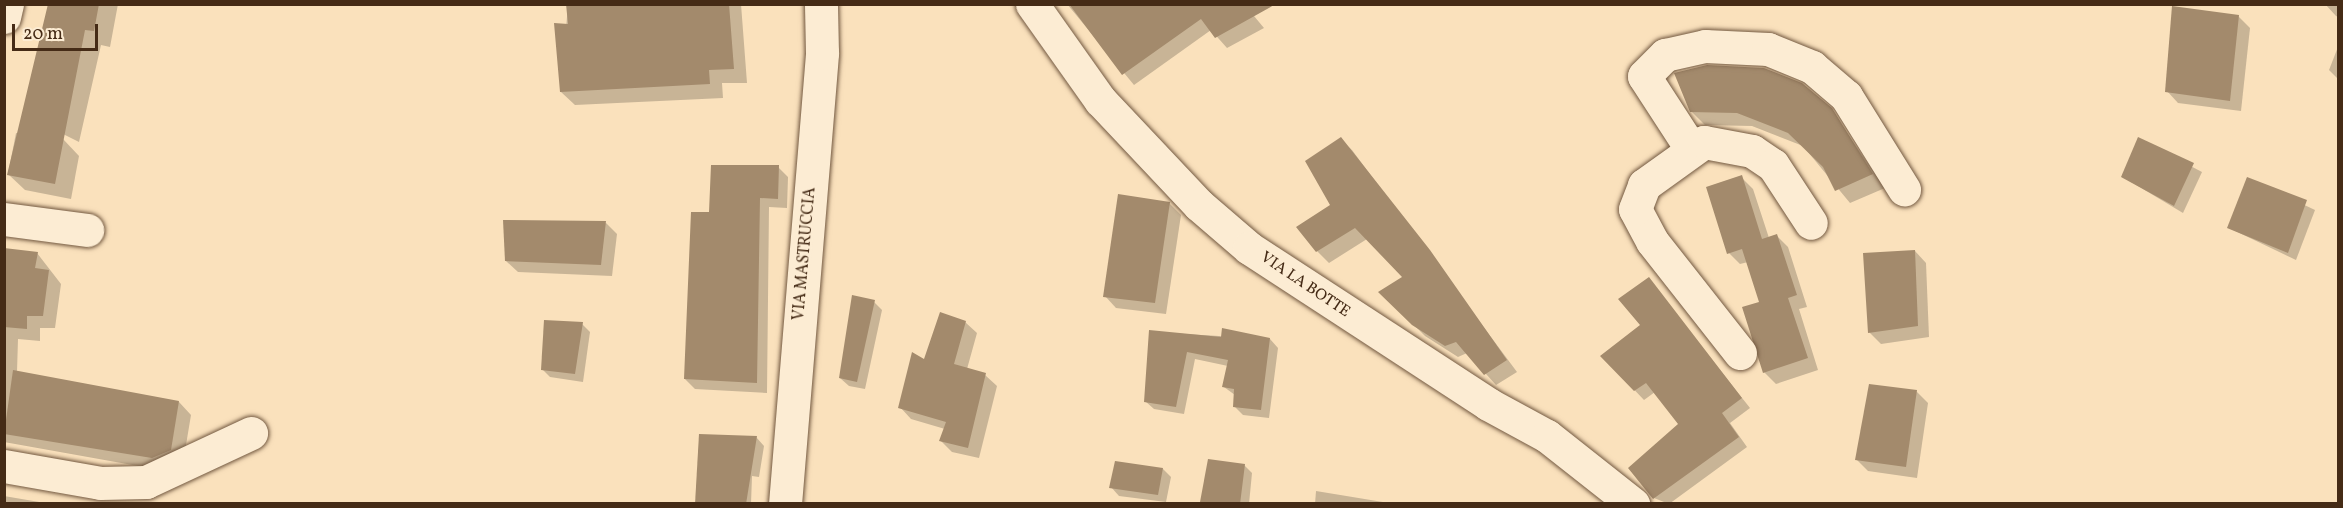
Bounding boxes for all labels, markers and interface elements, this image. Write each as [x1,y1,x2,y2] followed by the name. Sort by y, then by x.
[15,12,100,50] scale bar
[23,22,63,47] text: 20 m
[790,187,820,321] street label: VIA MASTRUCCIA
[1257,248,1353,322] street label: VIA LA BOTTE

